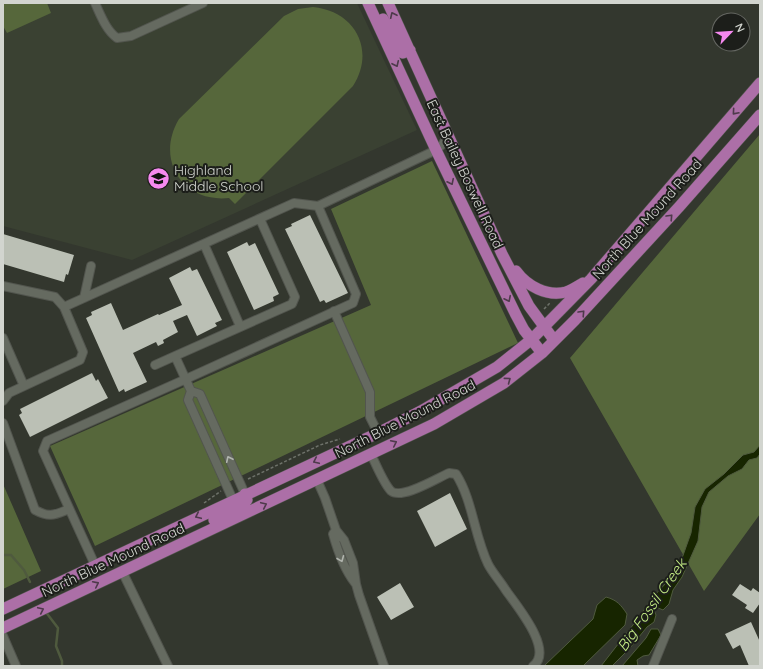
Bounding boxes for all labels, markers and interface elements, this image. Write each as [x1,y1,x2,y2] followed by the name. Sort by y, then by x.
[390,12,398,19] one-way arrow
[711,12,751,52] north arrow
[732,21,748,34] text: N
[391,60,399,67] one-way arrow
[423,97,507,251] street label: East Bailey Boswell Road
[732,108,739,115] one-way arrow
[588,155,706,283] street label: North Blue Mound Road
[174,161,264,195] place label: Highland Middle School
[145,165,171,191] school or university icon: Highland Middle School
[446,177,454,185] one-way arrow
[665,214,672,222] one-way arrow
[503,295,511,302] one-way arrow
[577,310,585,318] one-way arrow
[332,376,478,462] street label: North Blue Mound Road
[504,378,511,385] one-way arrow
[390,440,398,448] one-way arrow
[226,456,234,463] one-way arrow
[313,456,321,464] one-way arrow
[260,502,268,510] one-way arrow
[195,511,203,519] one-way arrow
[39,519,187,601] street label: North Blue Mound Road
[613,553,692,655] water label: Big Fossil Creek
[337,555,345,562] one-way arrow
[92,581,99,589] one-way arrow
[36,607,44,615] one-way arrow

